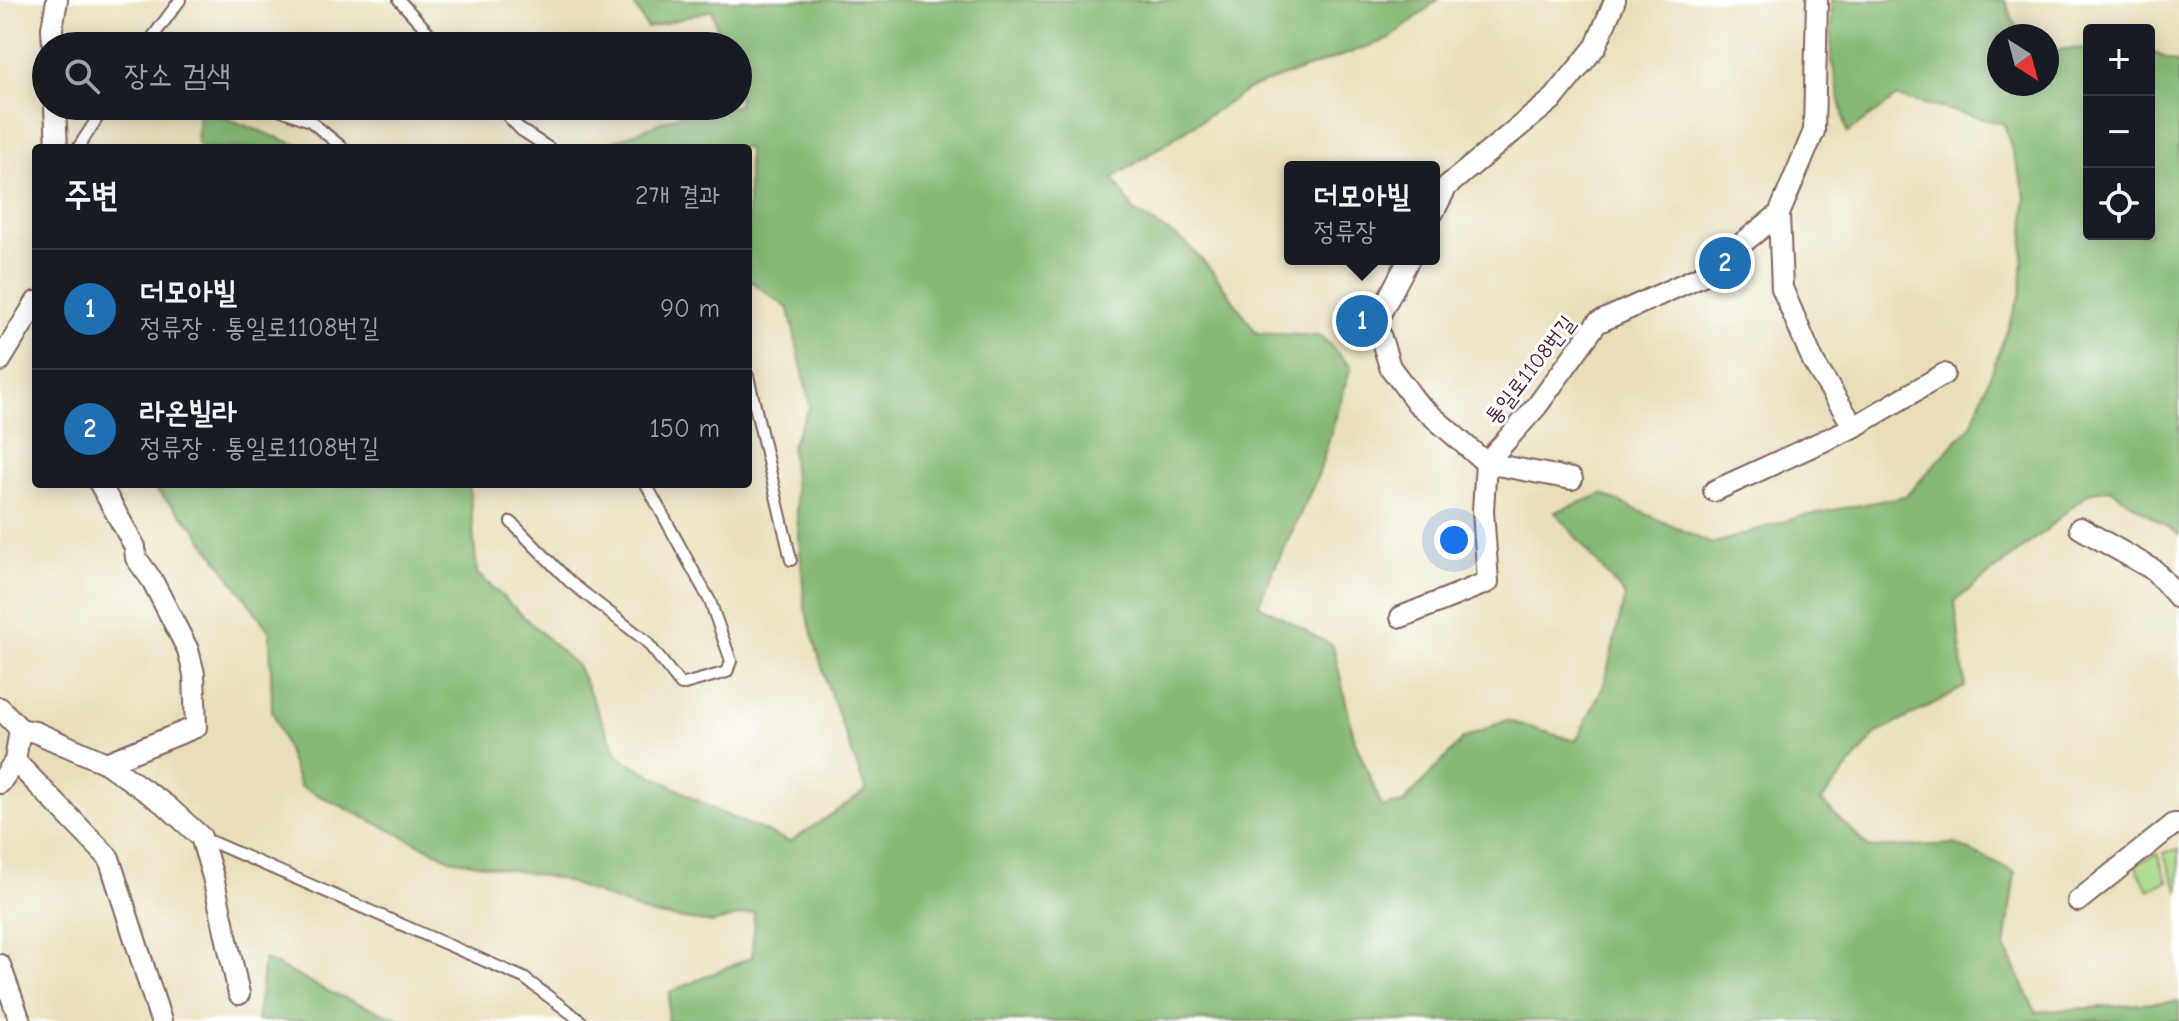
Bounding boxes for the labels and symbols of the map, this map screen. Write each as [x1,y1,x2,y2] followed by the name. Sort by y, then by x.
[1987,24,2059,96] north arrow
[1699,233,1751,293] pin: 2
[1336,291,1388,351] pin: 1
[1480,310,1581,429] street label: 통일로1108번길
[1434,520,1474,560] your location

